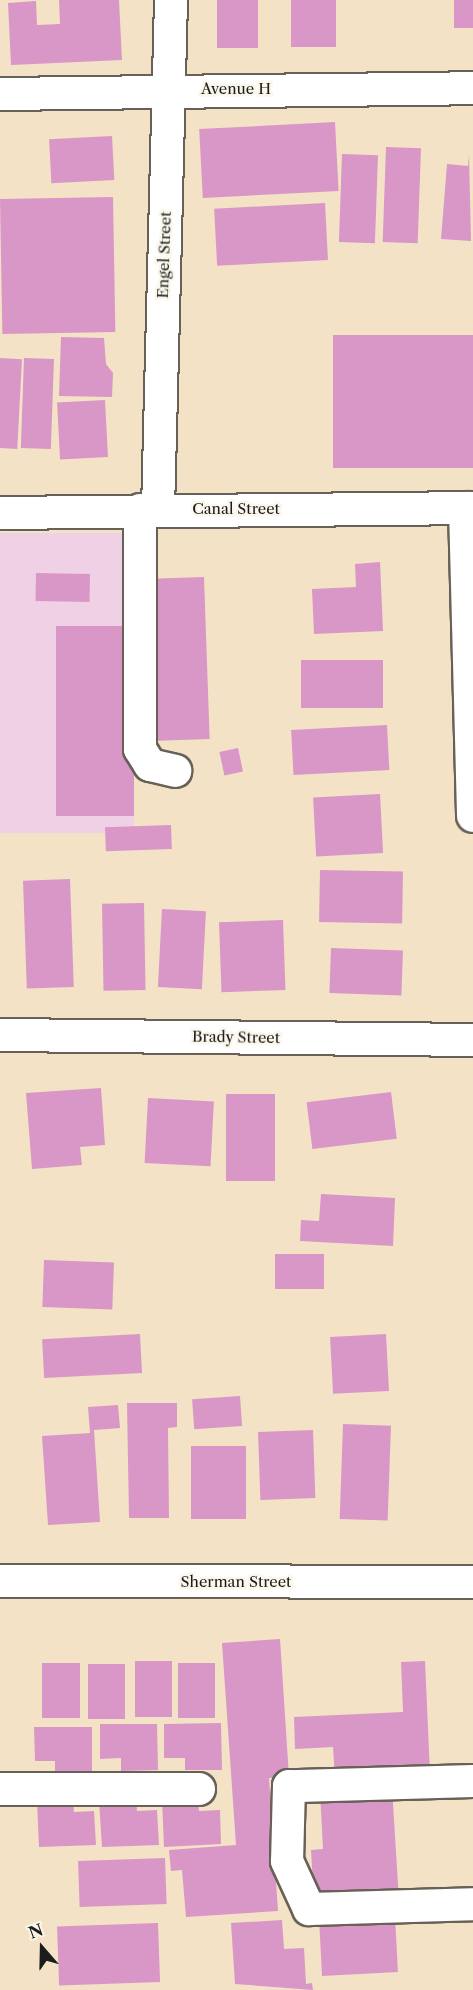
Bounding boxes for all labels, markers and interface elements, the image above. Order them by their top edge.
street label: Avenue H [201,80,271,98]
street label: Engel Street [153,211,175,299]
street label: Canal Street [192,500,280,518]
street label: Brady Street [192,1027,280,1047]
street label: Sherman Street [181,1573,291,1591]
north arrow [12,1918,72,1978]
text: N [26,1919,46,1943]

